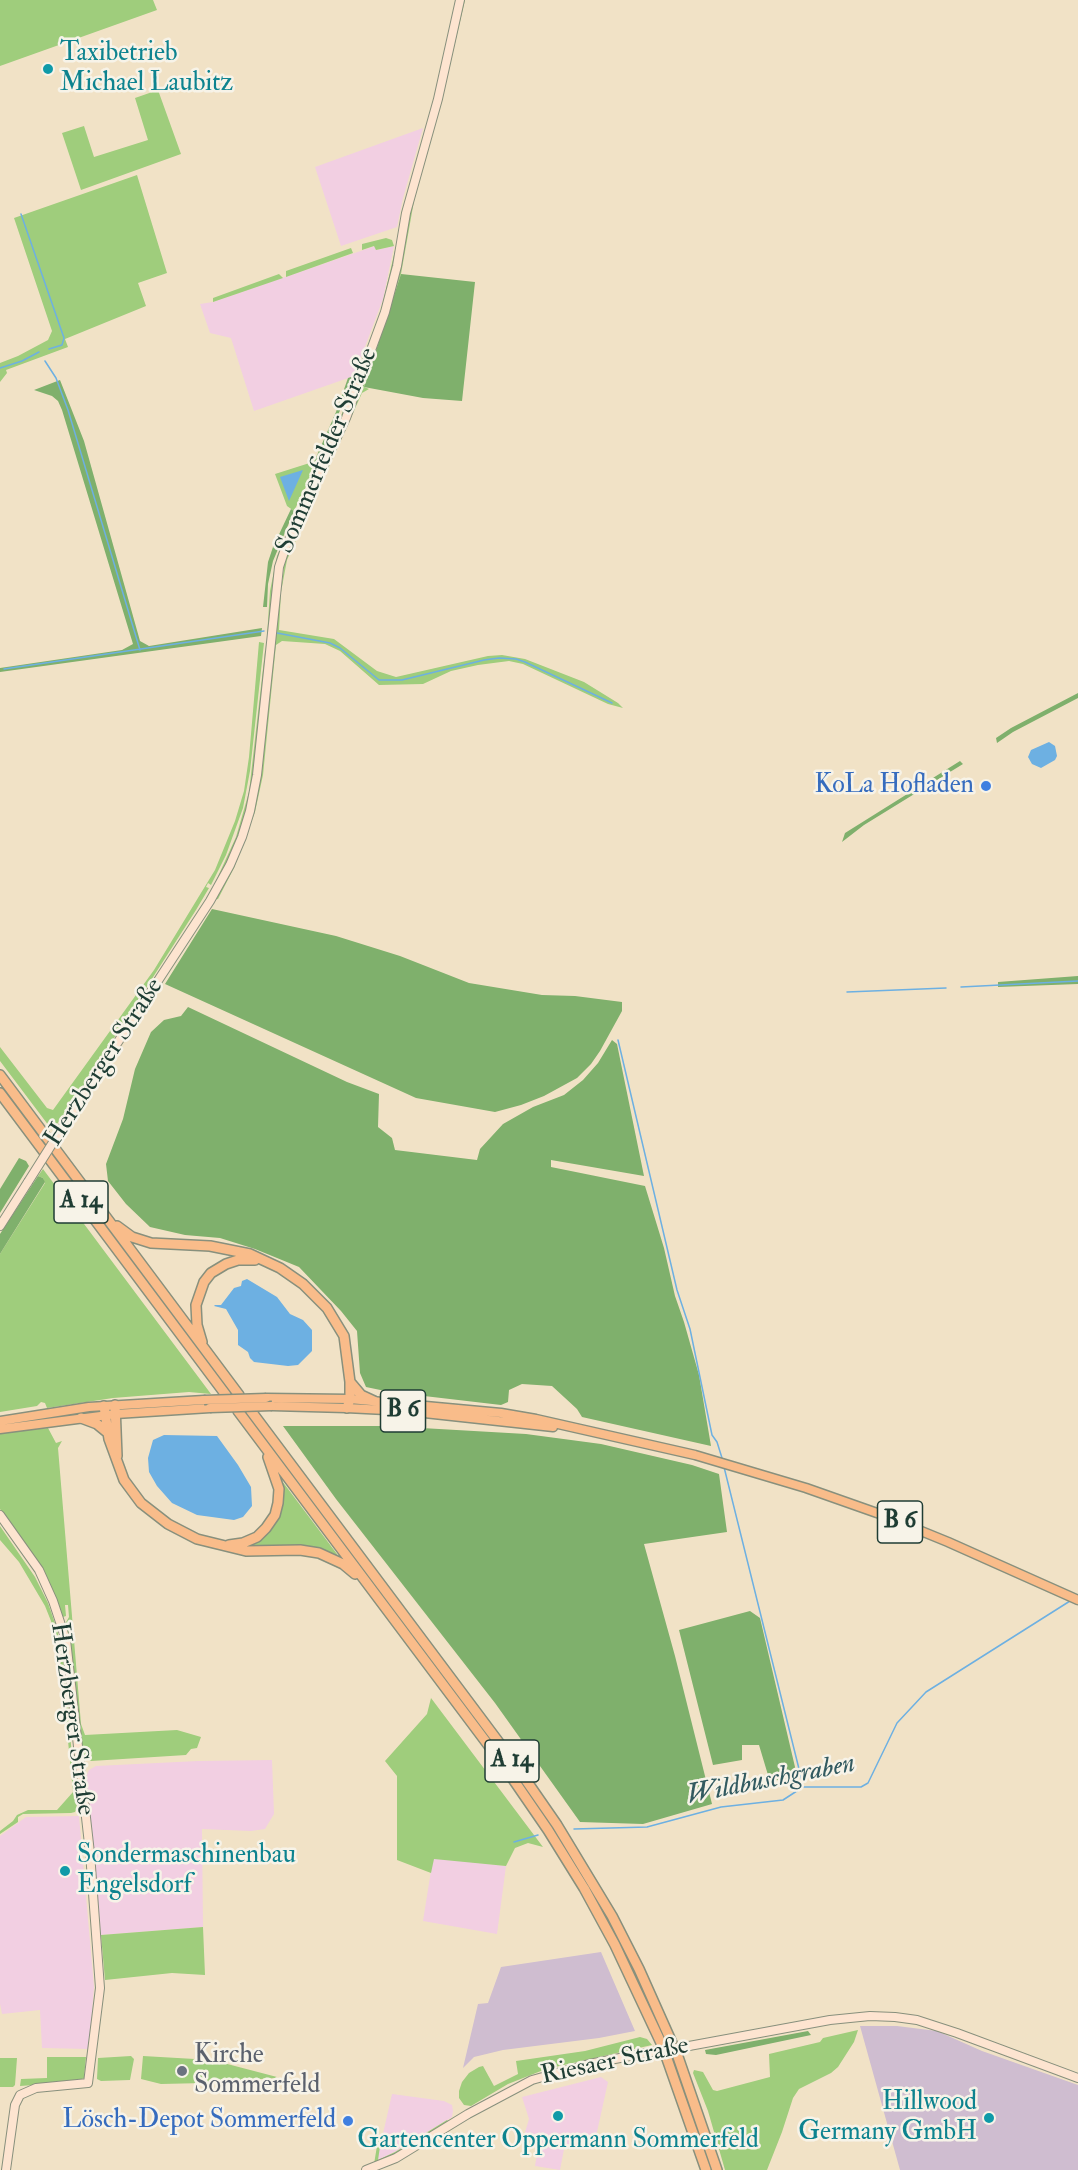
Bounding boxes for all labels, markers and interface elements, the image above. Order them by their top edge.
place label: Taxibetrieb Michael Laubitz [60,38,233,100]
marker: Taxibetrieb Michael Laubitz [41,62,55,76]
street label: Sommerfelder Straße [271,343,385,559]
place label: KoLa Hofladen [814,770,974,802]
marker: KoLa Hofladen [979,779,993,793]
street label: Herzberger Straße [39,973,171,1153]
road number: A 14 [54,1181,108,1223]
road number: B 6 [380,1390,426,1432]
road number: B 6 [878,1501,922,1543]
street label: Herzberger Straße [42,1621,100,1817]
road number: A 14 [485,1740,539,1782]
water label: Wildbuschgraben [684,1749,858,1813]
place label: Sondermaschinenbau Engelsdorf [77,1840,296,1901]
marker: Sondermaschinenbau Engelsdorf [58,1864,72,1878]
street label: Riesaer Straße [538,2031,692,2093]
place label: Kirche Sommerfeld [194,2040,320,2102]
marker: Kirche Sommerfeld [175,2064,189,2078]
place label: Hillwood Germany GmbH [798,2087,977,2148]
place label: Lösch-Depot Sommerfeld [63,2105,336,2137]
marker: Gartencenter Oppermann Sommerfeld [551,2109,565,2123]
marker: Hillwood Germany GmbH [982,2111,996,2125]
marker: Lösch-Depot Sommerfeld [341,2114,355,2128]
place label: Gartencenter Oppermann Sommerfeld [357,2125,759,2157]

